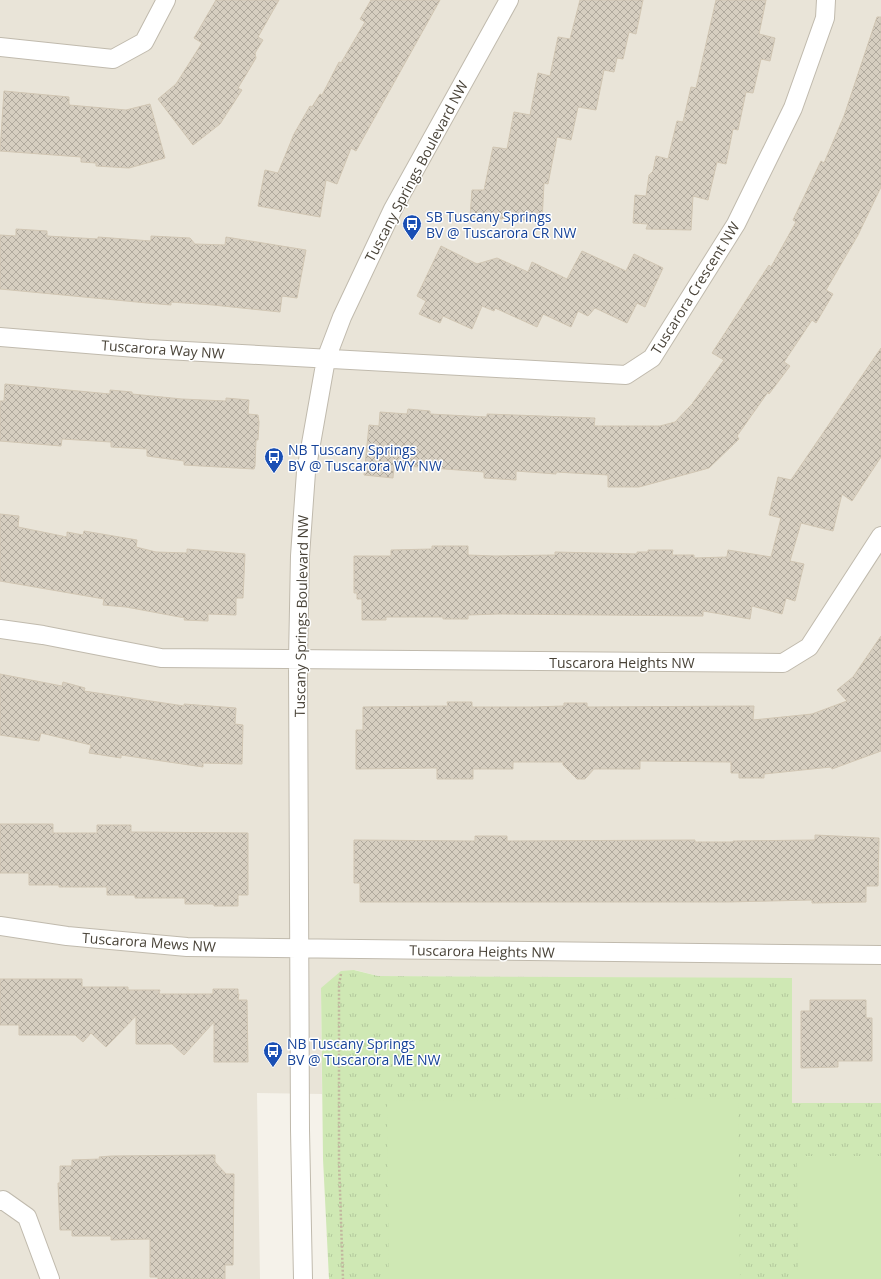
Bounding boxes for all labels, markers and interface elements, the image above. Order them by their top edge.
street label: Tuscany Springs Boulevard NW [360,77,472,265]
place label: SB Tuscany Springs BV @ Tuscarora CR NW [426,207,577,242]
bus stop icon: SB Tuscany Springs BV @ Tuscarora CR NW [401,213,423,241]
street label: Tuscarora Crescent NW [646,218,744,358]
street label: Tuscarora Way NW [101,335,225,363]
place label: NB Tuscany Springs BV @ Tuscarora WY NW [288,440,442,475]
bus stop icon: NB Tuscany Springs BV @ Tuscarora WY NW [263,446,285,474]
street label: Tuscany Springs Boulevard NW [290,515,312,717]
street label: Tuscarora Heights NW [549,653,695,672]
street label: Tuscarora Mews NW [82,928,216,956]
street label: Tuscarora Heights NW [409,940,555,962]
place label: NB Tuscany Springs BV @ Tuscarora ME NW [287,1034,440,1069]
bus stop icon: NB Tuscany Springs BV @ Tuscarora ME NW [262,1040,284,1068]

